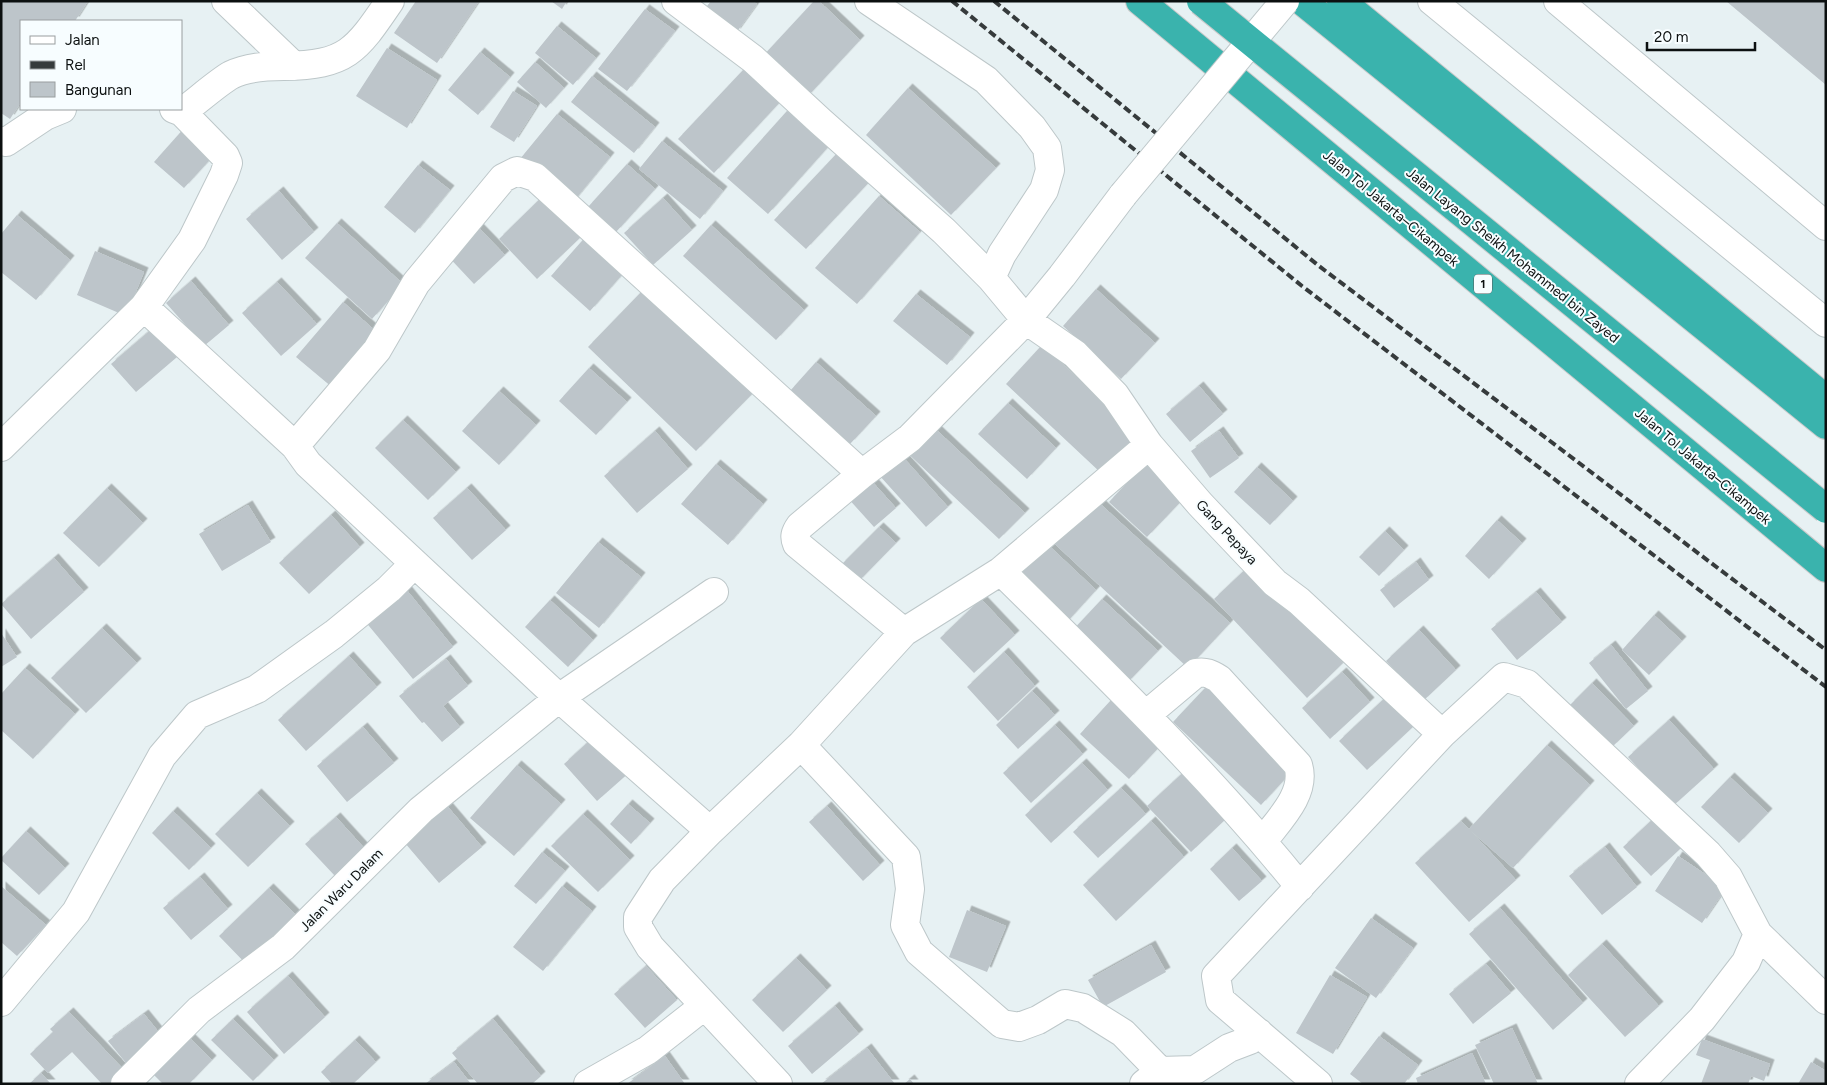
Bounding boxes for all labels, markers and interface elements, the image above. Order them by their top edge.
legend [20,20,182,110]
scale bar [1647,20,1754,52]
text: 20 m [1654,28,1688,46]
text: Jalan [65,31,100,49]
text: Rel [65,56,86,74]
text: Bangunan [65,81,132,99]
street label: Jalan Tol Jakarta–Cikampek [1319,147,1462,270]
street label: Jalan Layang Sheikh Mohammed bin Zayed [1403,164,1623,347]
road number: 1 [1474,274,1492,294]
street label: Jalan Tol Jakarta–Cikampek [1631,405,1774,528]
street label: Gang Pepaya [1192,496,1261,568]
street label: Jalan Waru Dalam [296,845,387,936]

